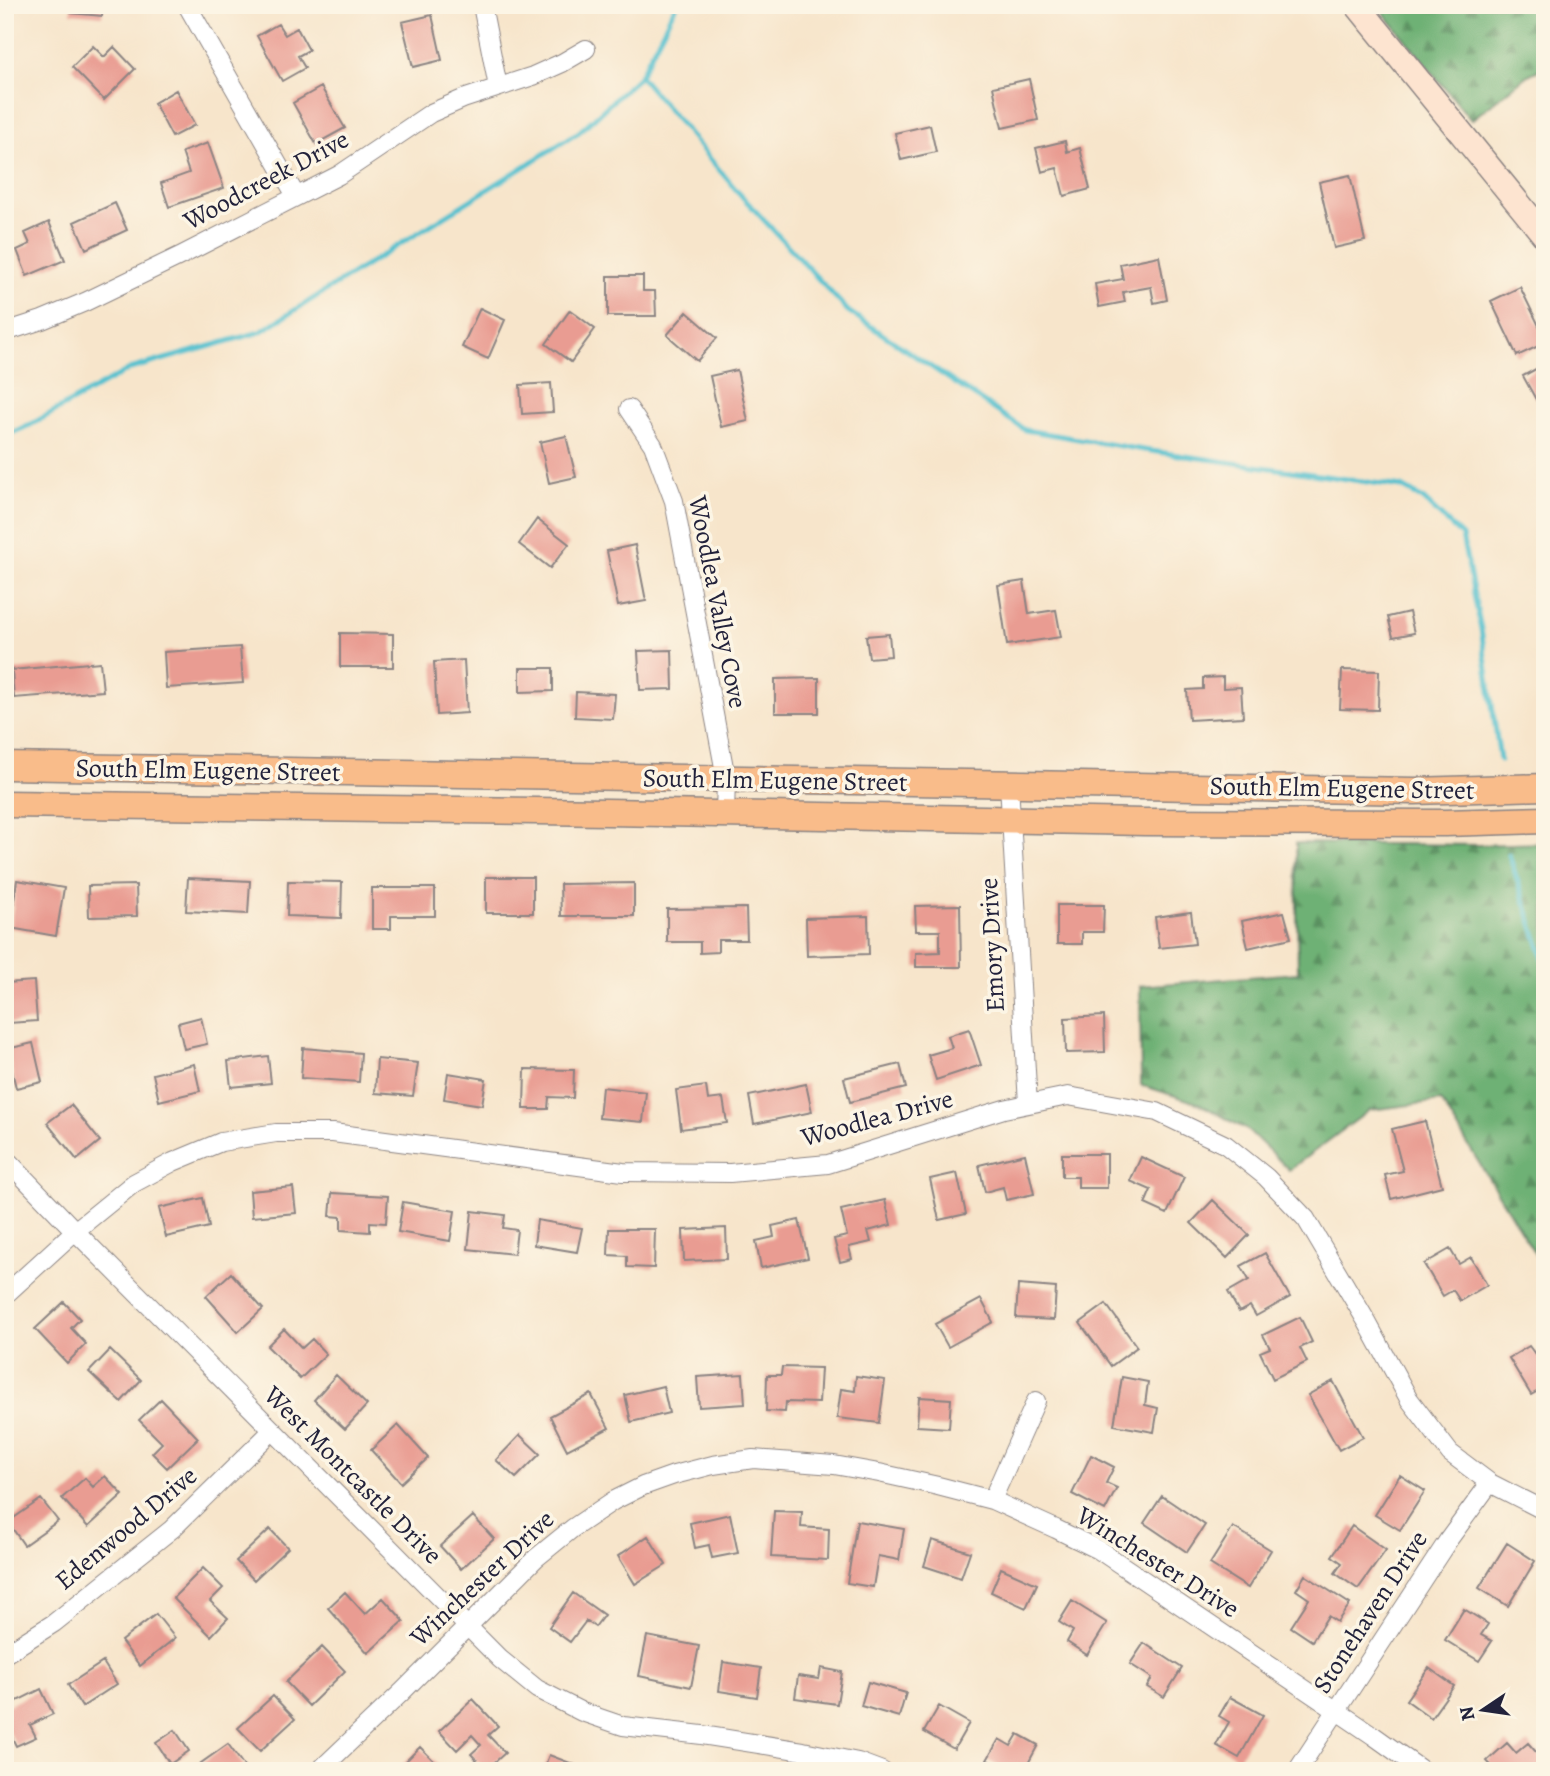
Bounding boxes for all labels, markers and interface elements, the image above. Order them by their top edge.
street label: Woodcreek Drive [176,122,355,239]
street label: Woodlea Valley Cove [680,492,756,711]
street label: South Elm Eugene Street [75,750,341,790]
street label: South Elm Eugene Street [642,760,908,800]
street label: South Elm Eugene Street [1209,768,1475,808]
street label: Emory Drive [971,877,1013,1013]
street label: Woodlea Drive [796,1081,957,1155]
street label: West Montcastle Drive [255,1377,450,1572]
street label: Edenwood Drive [48,1458,204,1598]
street label: Winchester Drive [1069,1497,1246,1626]
street label: Winchester Drive [402,1502,562,1655]
street label: Stonehaven Drive [1304,1524,1436,1700]
north arrow [1448,1674,1518,1744]
text: N [1453,1704,1482,1723]

